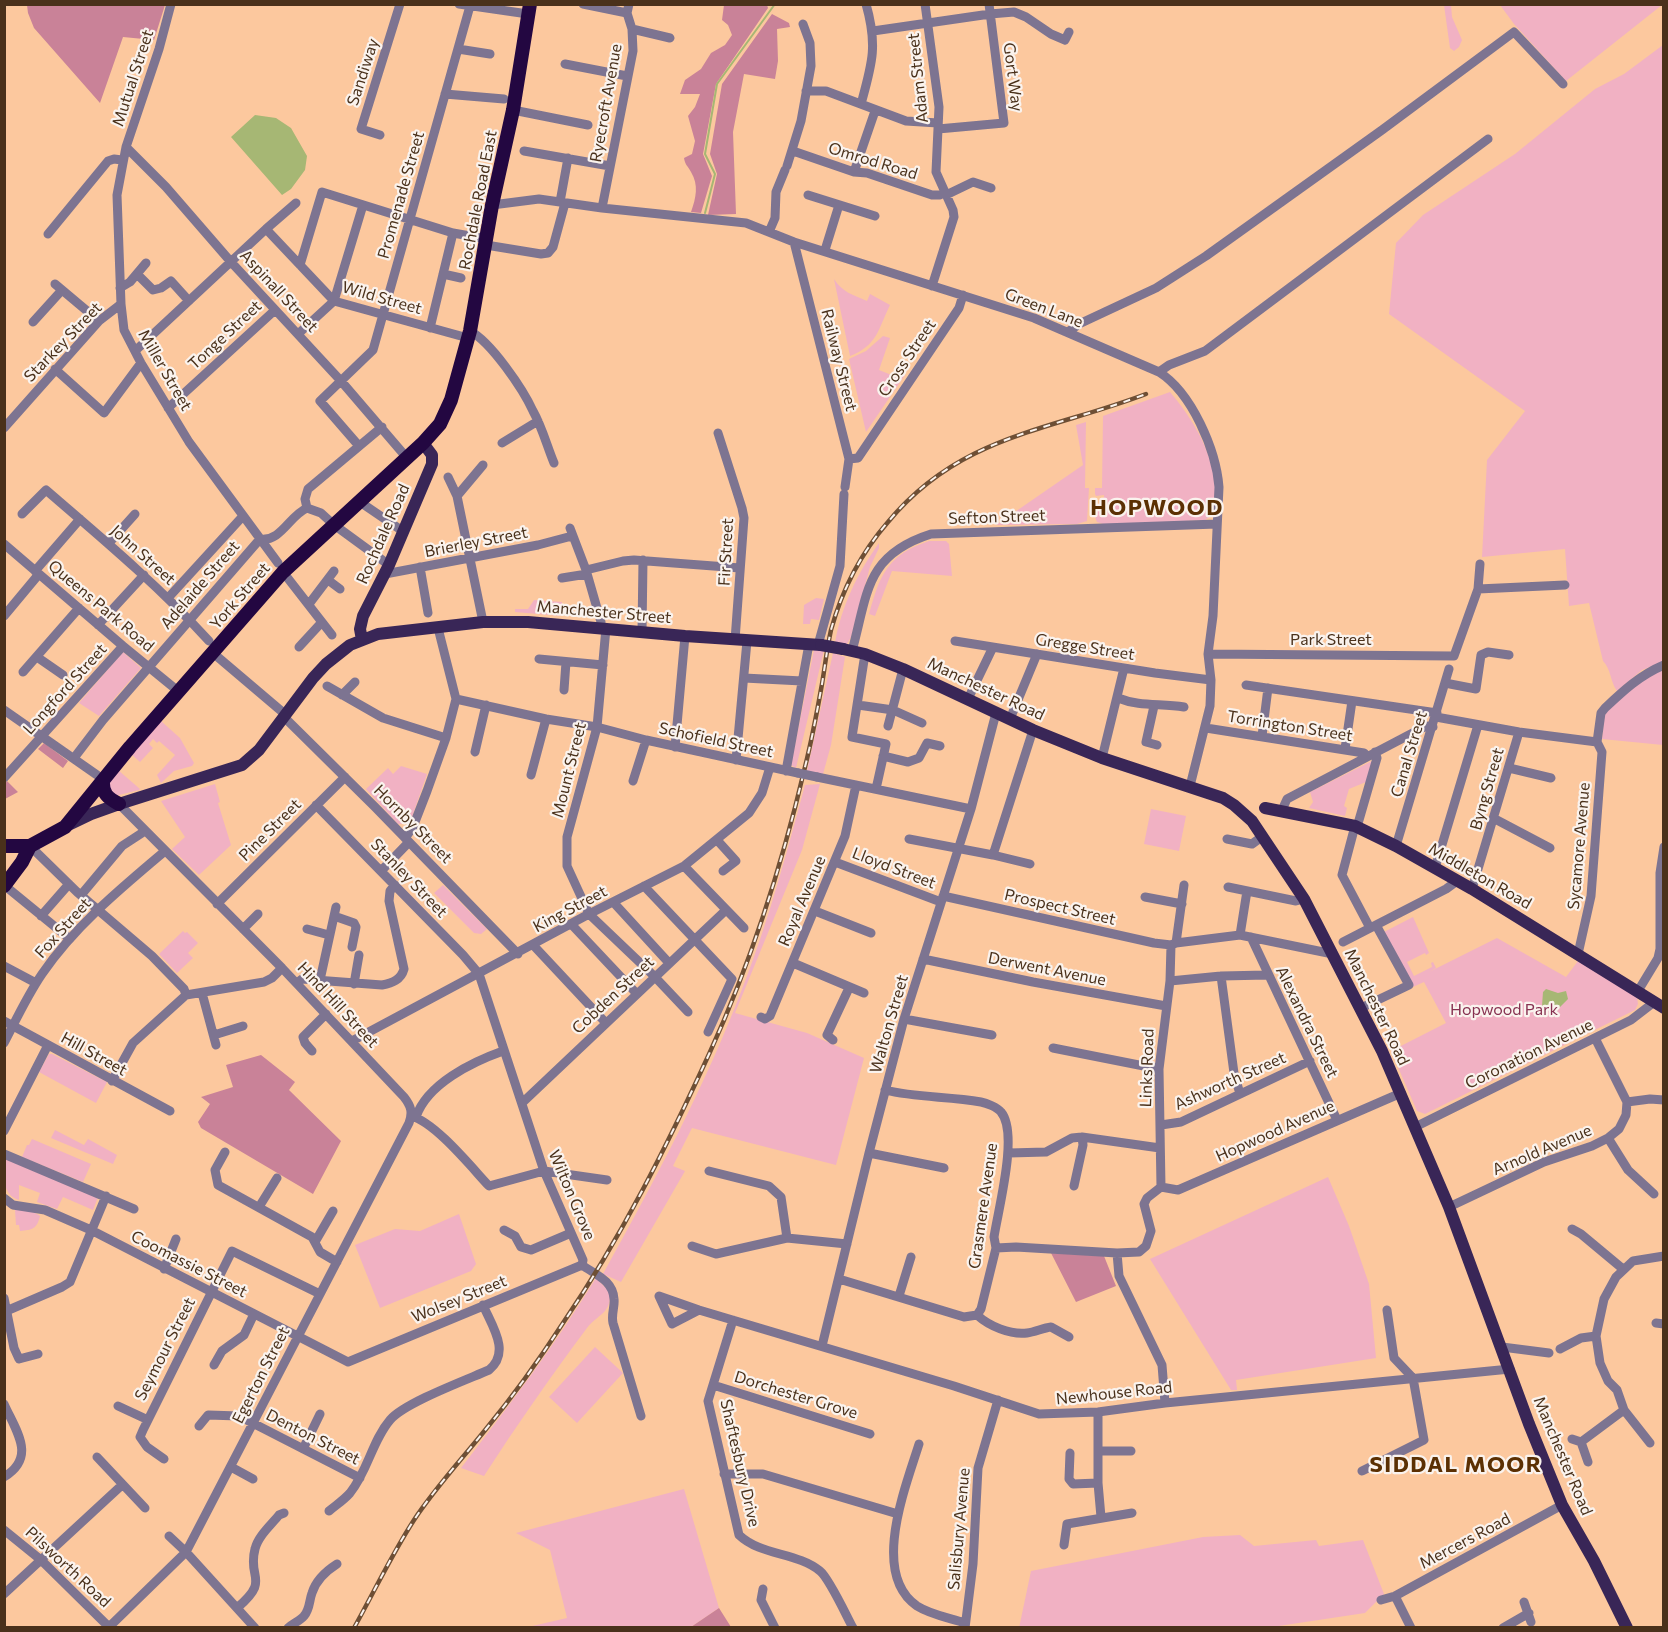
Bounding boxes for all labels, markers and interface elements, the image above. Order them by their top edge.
street label: Mutual Street [108,27,158,129]
street label: Adam Street [904,32,932,124]
street label: Sandiway [343,36,383,108]
street label: Gort Way [999,41,1027,113]
street label: Ryecroft Avenue [586,42,626,164]
street label: Rochdale Road East [455,128,501,272]
street label: Promenade Street [374,129,428,261]
street label: Omrod Road [826,138,920,184]
street label: Aspinall Street [236,246,322,336]
street label: Wild Street [340,277,424,319]
street label: Green Lane [1002,284,1086,332]
street label: Tonge Street [184,296,266,374]
street label: Starkey Street [20,298,106,386]
street label: Railway Street [817,307,861,413]
street label: Cross Street [874,316,940,400]
street label: Miller Street [134,326,196,414]
street label: Rochdale Road [352,481,414,587]
district label: HOPWOOD [1090,495,1224,521]
street label: Sefton Street [948,506,1046,528]
street label: Fir Street [715,518,737,586]
street label: John Street [107,521,179,589]
street label: Brierley Street [423,523,529,561]
street label: Adelaide Street [156,537,244,633]
street label: Queens Park Road [44,556,158,656]
street label: York Street [206,559,274,633]
street label: Manchester Street [536,597,672,627]
street label: Gregge Street [1034,630,1136,664]
street label: Park Street [1290,630,1372,650]
street label: Longford Street [19,640,111,738]
street label: Manchester Road [924,653,1048,725]
street label: Torrington Street [1226,707,1354,745]
street label: Canal Street [1387,709,1431,799]
street label: Schofield Street [657,719,775,761]
street label: Mount Street [548,720,590,820]
street label: Byng Street [1466,746,1508,832]
street label: Hornby Street [370,781,456,867]
street label: Sycamore Avenue [1564,782,1594,910]
street label: Pine Street [235,795,305,865]
street label: Stanley Street [367,835,451,921]
street label: Middleton Road [1425,839,1535,913]
street label: Lloyd Street [849,843,939,893]
street label: Royal Avenue [774,853,830,949]
street label: King Street [530,882,610,936]
street label: Prospect Street [1003,885,1117,929]
street label: Fox Street [31,894,95,962]
street label: Manchester Road [1341,946,1413,1068]
street label: Derwent Avenue [986,948,1108,990]
street label: Cobden Street [568,952,658,1038]
street label: Hind Hill Street [293,958,383,1052]
street label: Alexandra Street [1272,963,1342,1081]
street label: Walton Street [866,973,912,1075]
park label: Hopwood Park [1450,1000,1558,1020]
street label: Coronation Avenue [1462,1015,1596,1093]
street label: Hill Street [58,1028,130,1080]
street label: Links Road [1136,1028,1158,1108]
street label: Ashworth Street [1171,1048,1289,1114]
street label: Hopwood Avenue [1213,1096,1337,1166]
street label: Arnold Avenue [1490,1120,1594,1180]
street label: Grasmere Avenue [965,1142,1001,1270]
street label: Wilton Grove [544,1147,600,1243]
street label: Coomassie Street [128,1226,250,1302]
street label: Wolsey Street [409,1271,509,1327]
street label: Seymour Street [131,1294,199,1404]
street label: Egerton Street [228,1323,294,1427]
street label: Dorchester Grove [732,1367,860,1423]
street label: Newhouse Road [1055,1377,1173,1409]
street label: Manchester Road [1529,1394,1597,1518]
street label: Shaftesbury Drive [716,1397,764,1529]
street label: Denton Street [263,1405,363,1469]
district label: SIDDAL MOOR [1370,1452,1542,1478]
street label: Salisbury Avenue [944,1467,974,1591]
street label: Mercers Road [1416,1509,1514,1573]
street label: Pilsworth Road [21,1522,115,1612]

